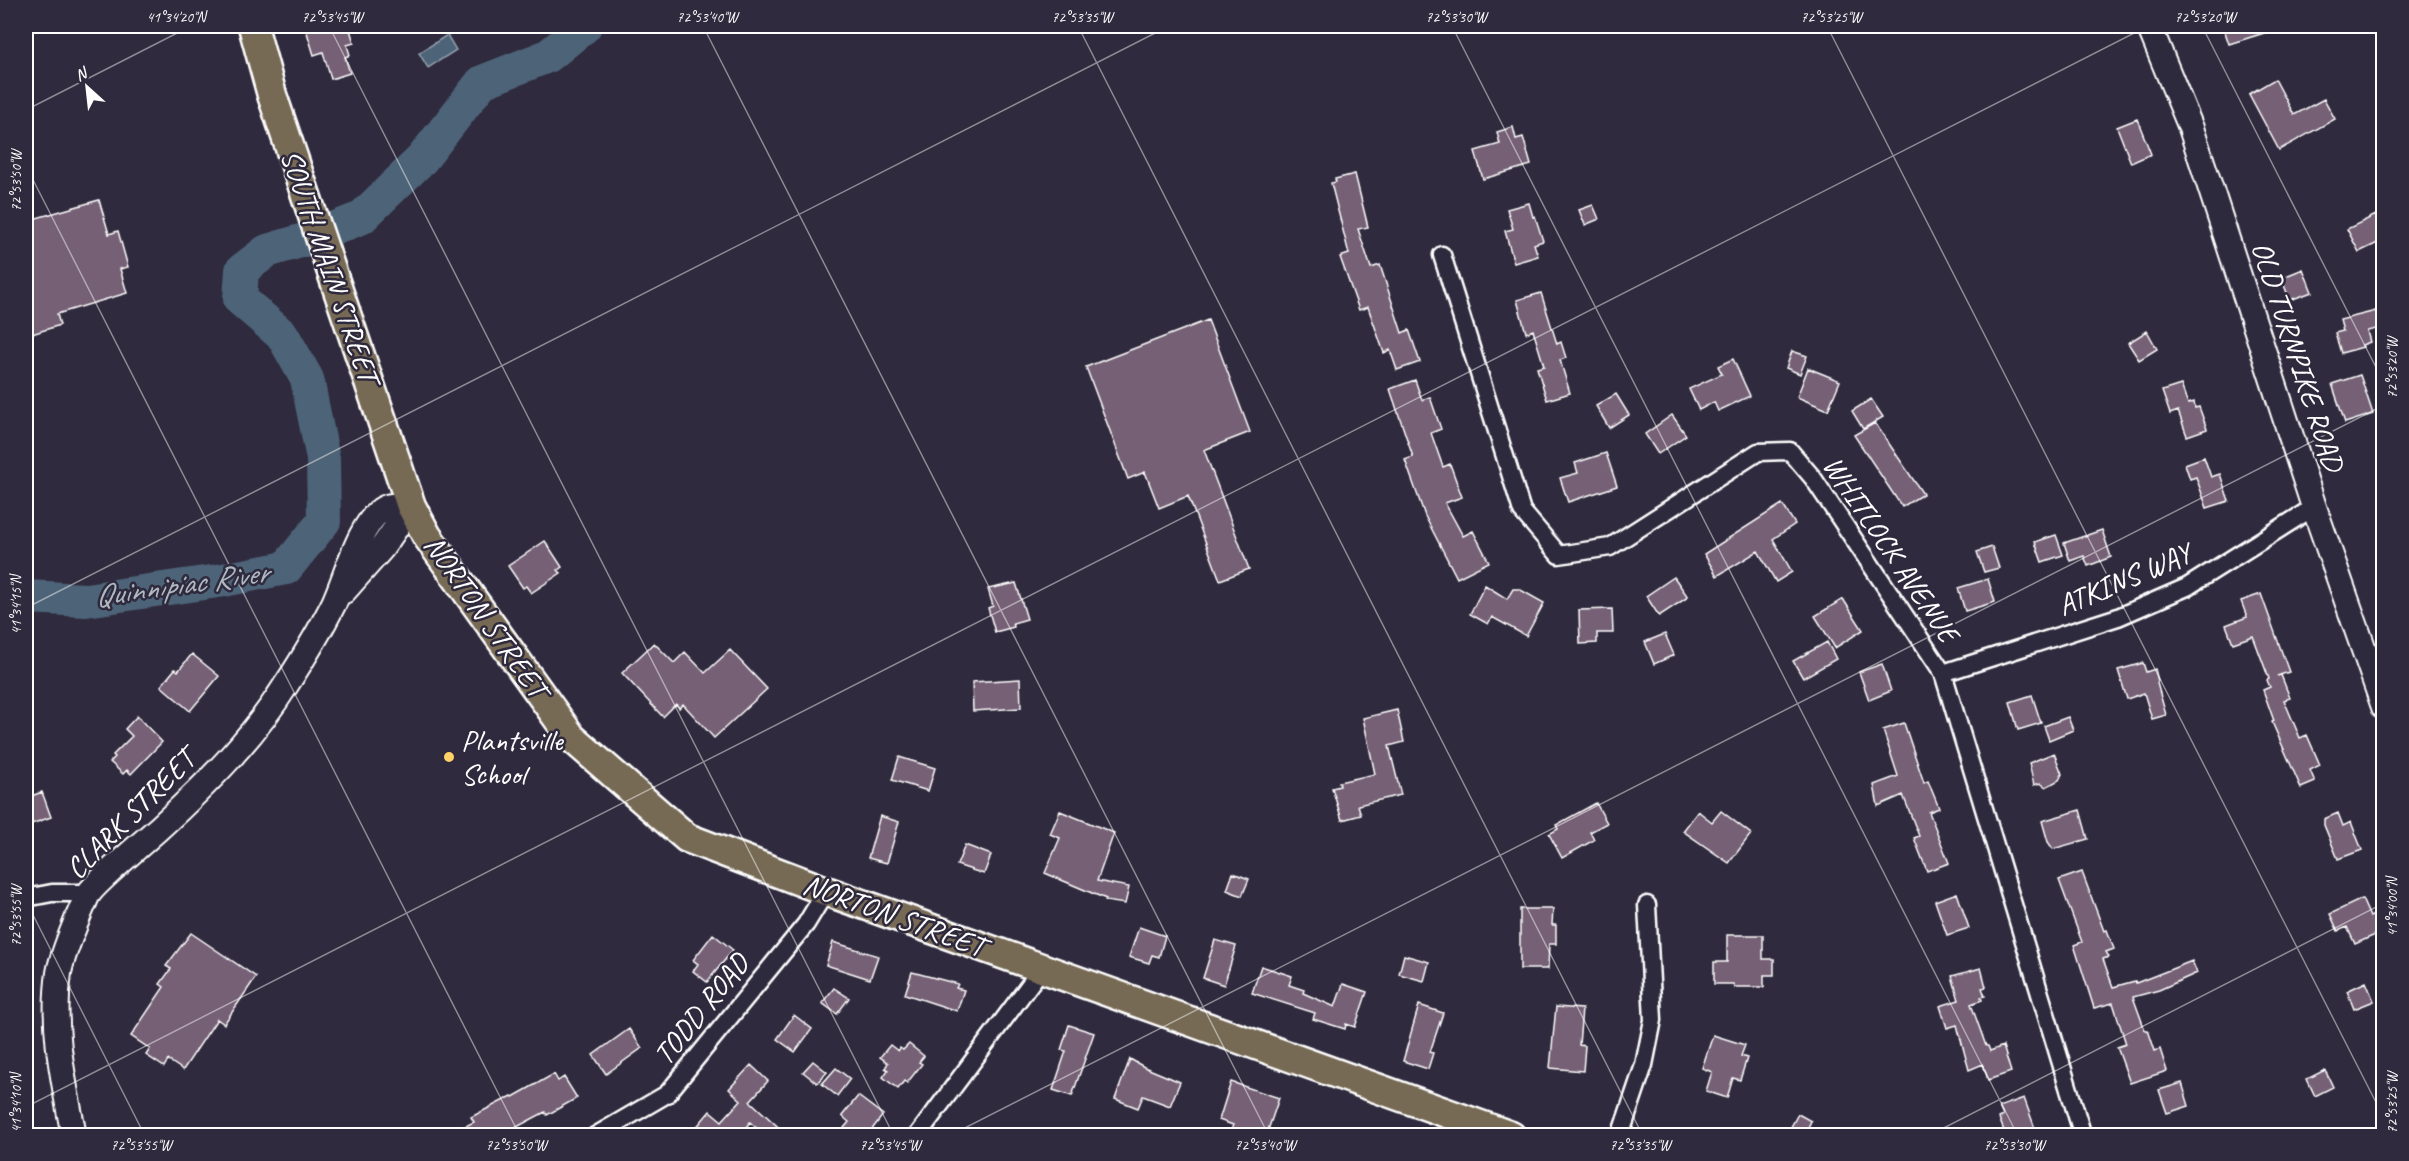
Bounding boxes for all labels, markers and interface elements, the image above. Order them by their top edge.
text: 41°34'20"N [146,8,209,27]
text: 72°53'45"W [302,8,366,27]
text: 72°53'40"W [677,8,741,27]
text: 72°53'35"W [1052,8,1116,27]
text: 72°53'30"W [1426,8,1490,27]
text: 72°53'25"W [1801,8,1865,27]
text: 72°53'20"W [2175,8,2239,27]
north arrow [57,57,117,117]
text: N [72,62,92,86]
street label: SOUTH MAIN STREET [272,145,390,394]
text: 72°53'50"W [7,147,26,211]
street label: OLD TURNPIKE ROAD [2243,236,2354,478]
text: 72°53'20"W [2383,334,2402,398]
street label: WHITLOCK AVENUE [1814,448,1970,653]
street label: NORTON STREET [416,527,560,711]
street label: ATKINS WAY [2051,532,2200,624]
water label: Quinnipiac River [92,551,276,616]
text: 41°34'15"N [7,572,26,635]
place label: Plantsville School [461,721,565,793]
street label: CLARK STREET [57,736,208,887]
marker: Plantsville School [442,750,456,764]
street label: NORTON STREET [798,865,997,968]
text: 41°34'00"N [2383,874,2402,937]
text: 72°53'55"W [7,882,26,946]
street label: TODD ROAD [645,944,759,1072]
text: 72°53'25"W [2383,1069,2402,1133]
text: 41°34'10"N [7,1070,26,1133]
text: 72°53'55"W [111,1136,175,1155]
text: 72°53'50"W [486,1136,550,1155]
text: 72°53'45"W [860,1136,924,1155]
text: 72°53'40"W [1235,1136,1299,1155]
text: 72°53'35"W [1610,1136,1674,1155]
text: 72°53'30"W [1984,1136,2048,1155]

